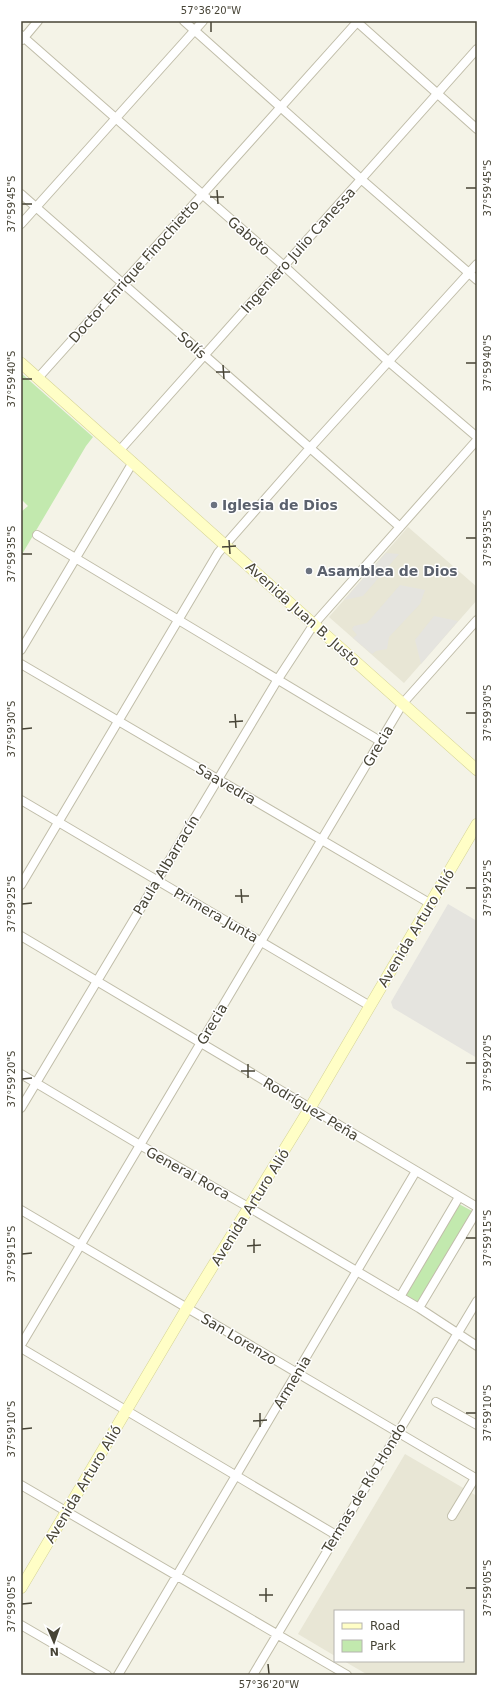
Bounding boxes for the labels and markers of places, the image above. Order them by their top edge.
place label: Iglesia de Dios [222,497,338,513]
marker: Iglesia de Dios [209,500,219,510]
place label: Asamblea de Dios [317,563,458,579]
marker: Asamblea de Dios [304,566,314,576]

